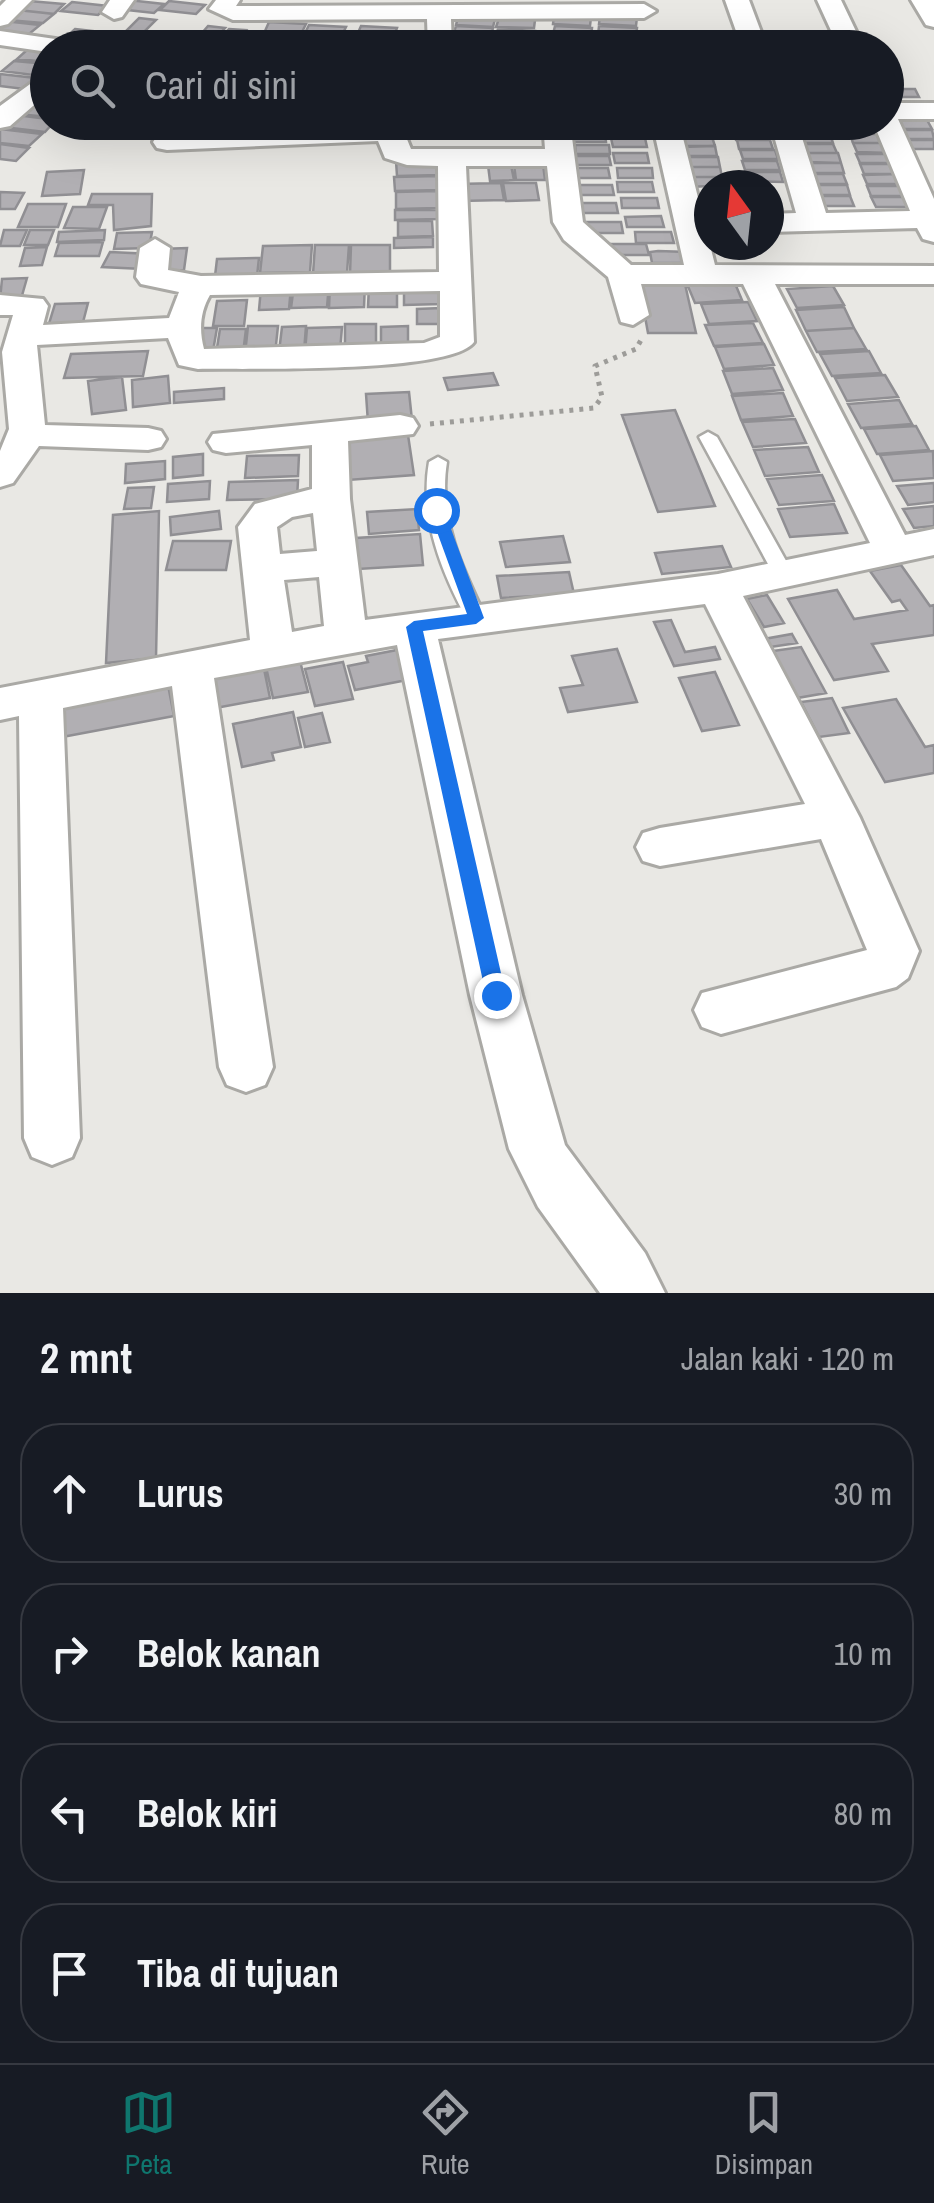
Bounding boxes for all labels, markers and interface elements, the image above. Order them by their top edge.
search box [30,30,904,140]
icon: search [65,58,120,113]
text: Cari di sini [145,60,297,111]
north arrow [694,170,784,260]
route start [414,488,460,534]
route end [474,973,520,1019]
text: 2 mnt [40,1330,132,1386]
text: Jalan kaki · 120 m [681,1337,894,1380]
icon: ahead [42,1466,97,1521]
text: Lurus [137,1468,224,1519]
text: 30 m [834,1472,892,1515]
icon: right [42,1626,97,1681]
text: Belok kanan [137,1628,321,1679]
text: 10 m [834,1632,892,1675]
icon: left [42,1786,97,1841]
text: Belok kiri [137,1788,277,1839]
text: 80 m [834,1792,892,1835]
icon: arrive [42,1946,97,2001]
text: Tiba di tujuan [137,1948,339,1999]
tab: Peta [121,2085,176,2183]
tab: Rute [418,2085,473,2183]
tab: Disimpan [715,2085,813,2183]

